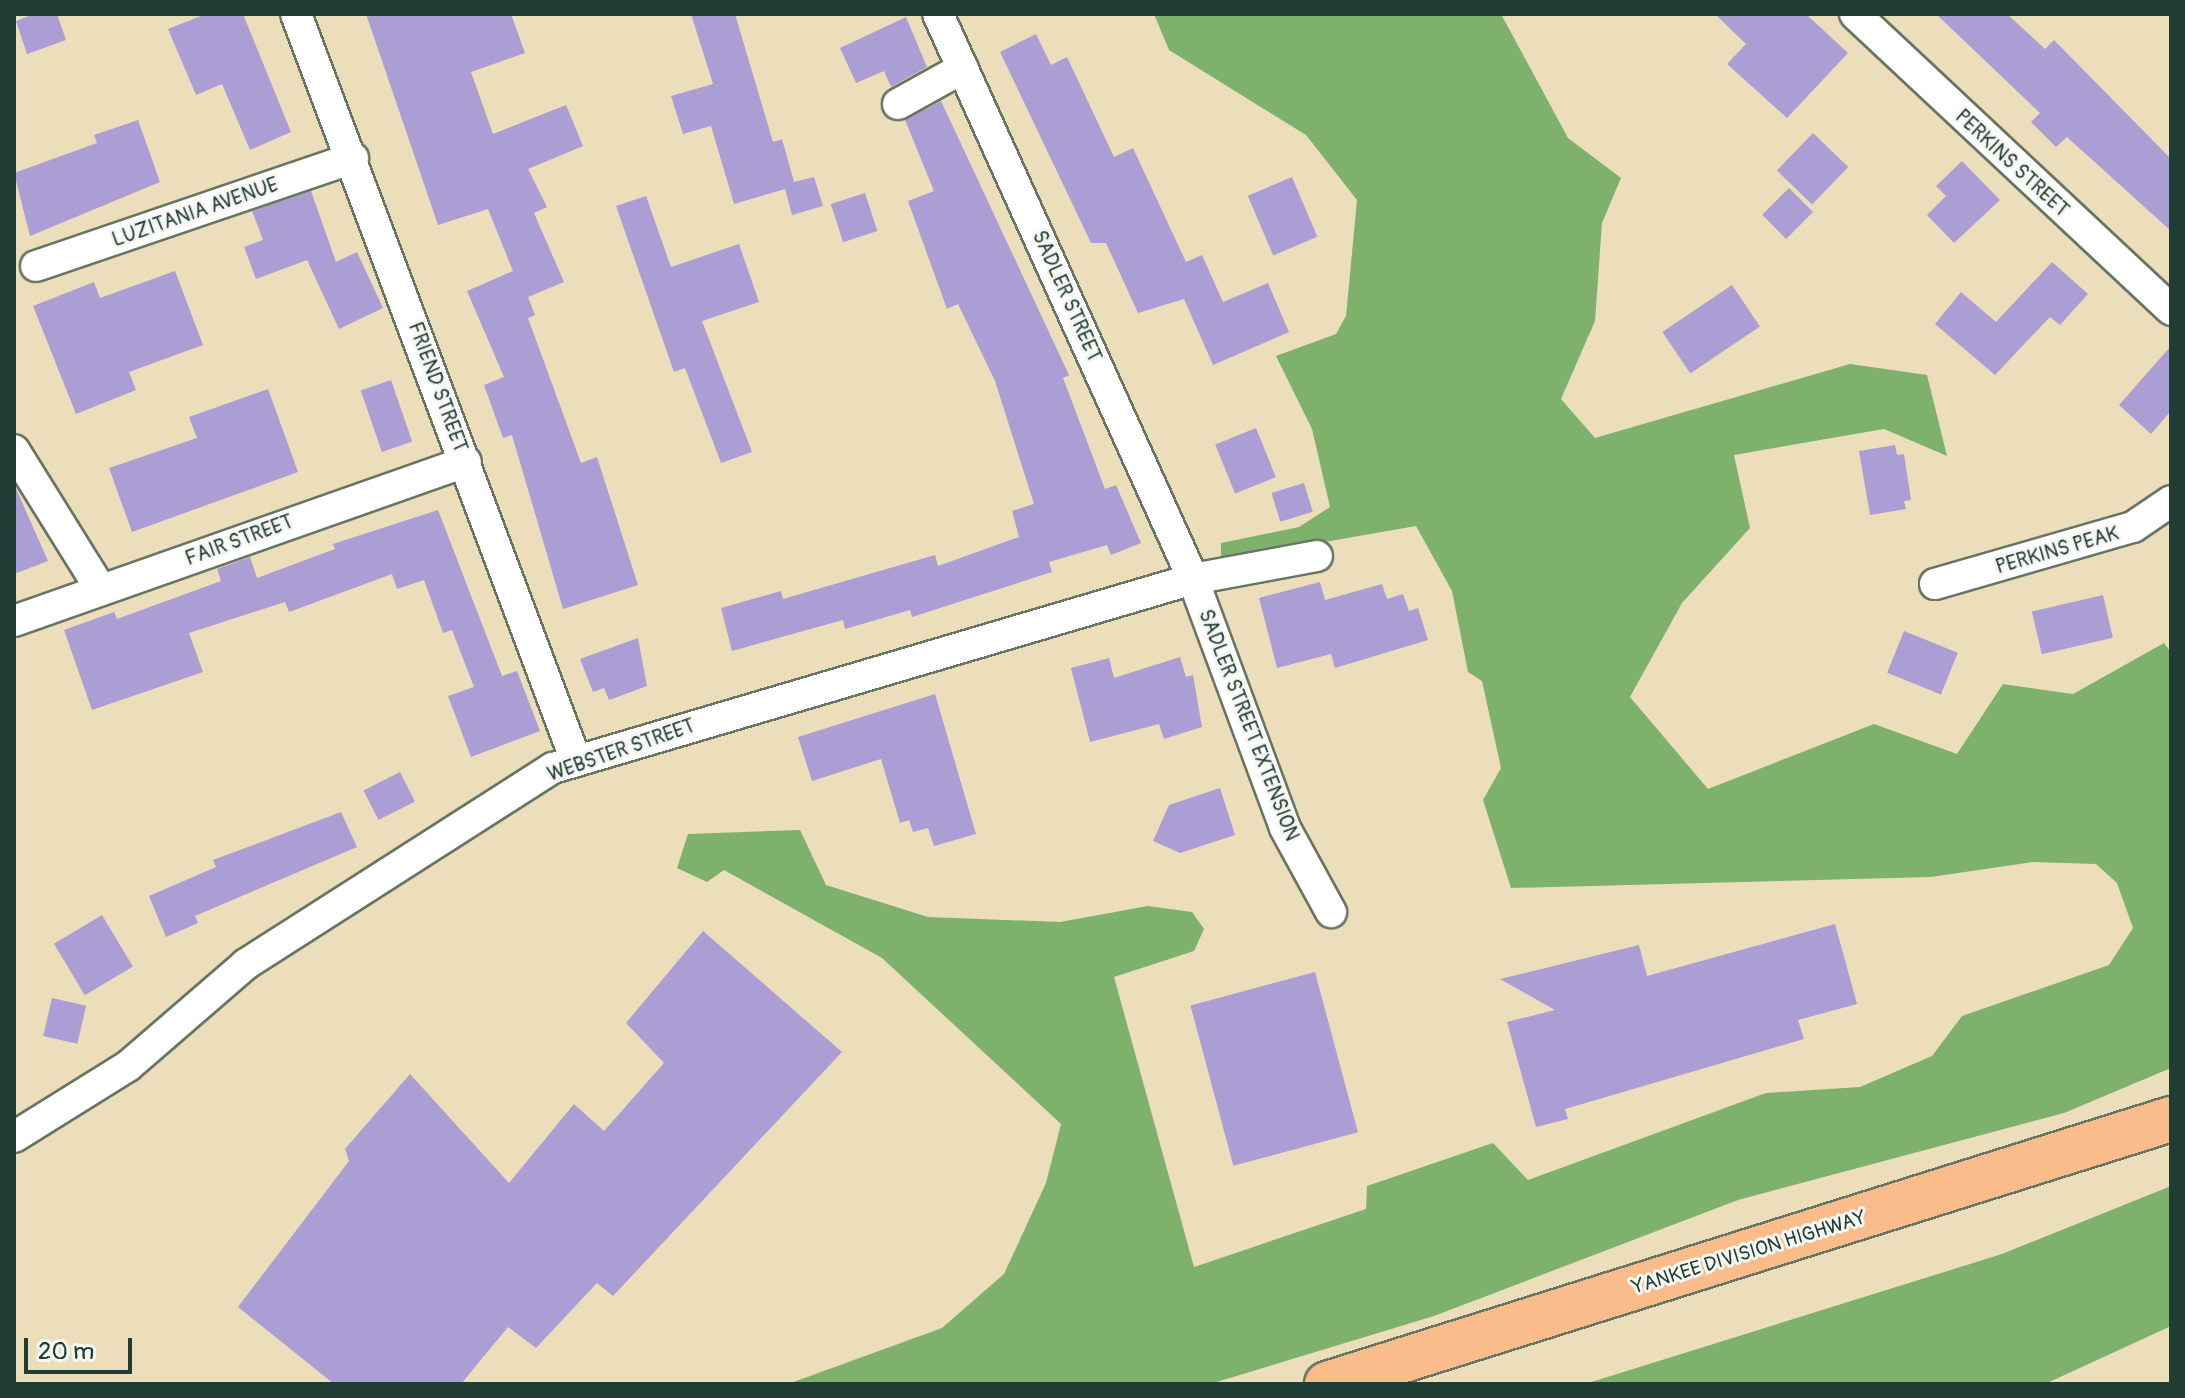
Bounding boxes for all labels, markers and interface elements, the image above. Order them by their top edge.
street label: PERKINS STREET [1950,104,2074,222]
street label: LUZITANIA AVENUE [109,172,281,252]
street label: SADLER STREET [1027,227,1107,365]
street label: FRIEND STREET [403,319,473,455]
street label: FAIR STREET [182,509,296,571]
street label: PERKINS PEAK [1993,521,2121,579]
street label: SADLER STREET EXTENSION [1194,606,1304,844]
street label: WEBSTER STREET [544,714,698,786]
street label: YANKEE DIVISION HIGHWAY [1629,1205,1869,1299]
scale bar [28,1322,136,1372]
text: 20 m [38,1337,94,1366]

